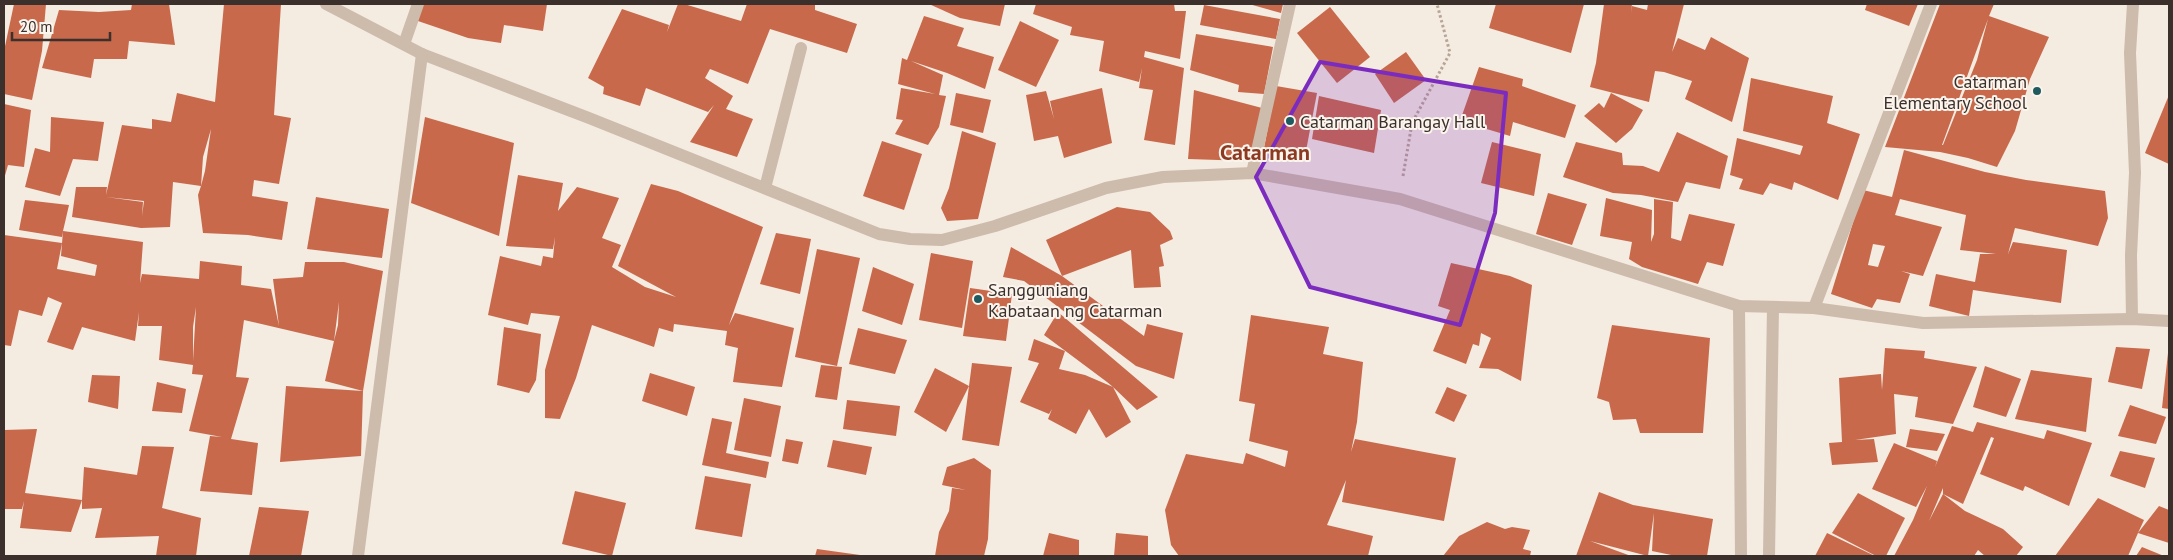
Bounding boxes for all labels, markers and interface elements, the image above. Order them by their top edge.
scale bar [12,10,110,42]
text: 20 m [20,17,53,36]
place label: Catarman Elementary School [1884,70,2028,114]
marker: Catarman Elementary School [2031,85,2043,97]
place label: Catarman Barangay Hall [1300,110,1486,133]
marker: Catarman Barangay Hall [1284,115,1296,127]
district label: Catarman [1220,138,1310,166]
place label: Sangguniang Kabataan ng Catarman [988,278,1162,322]
marker: Sangguniang Kabataan ng Catarman [972,293,984,305]

